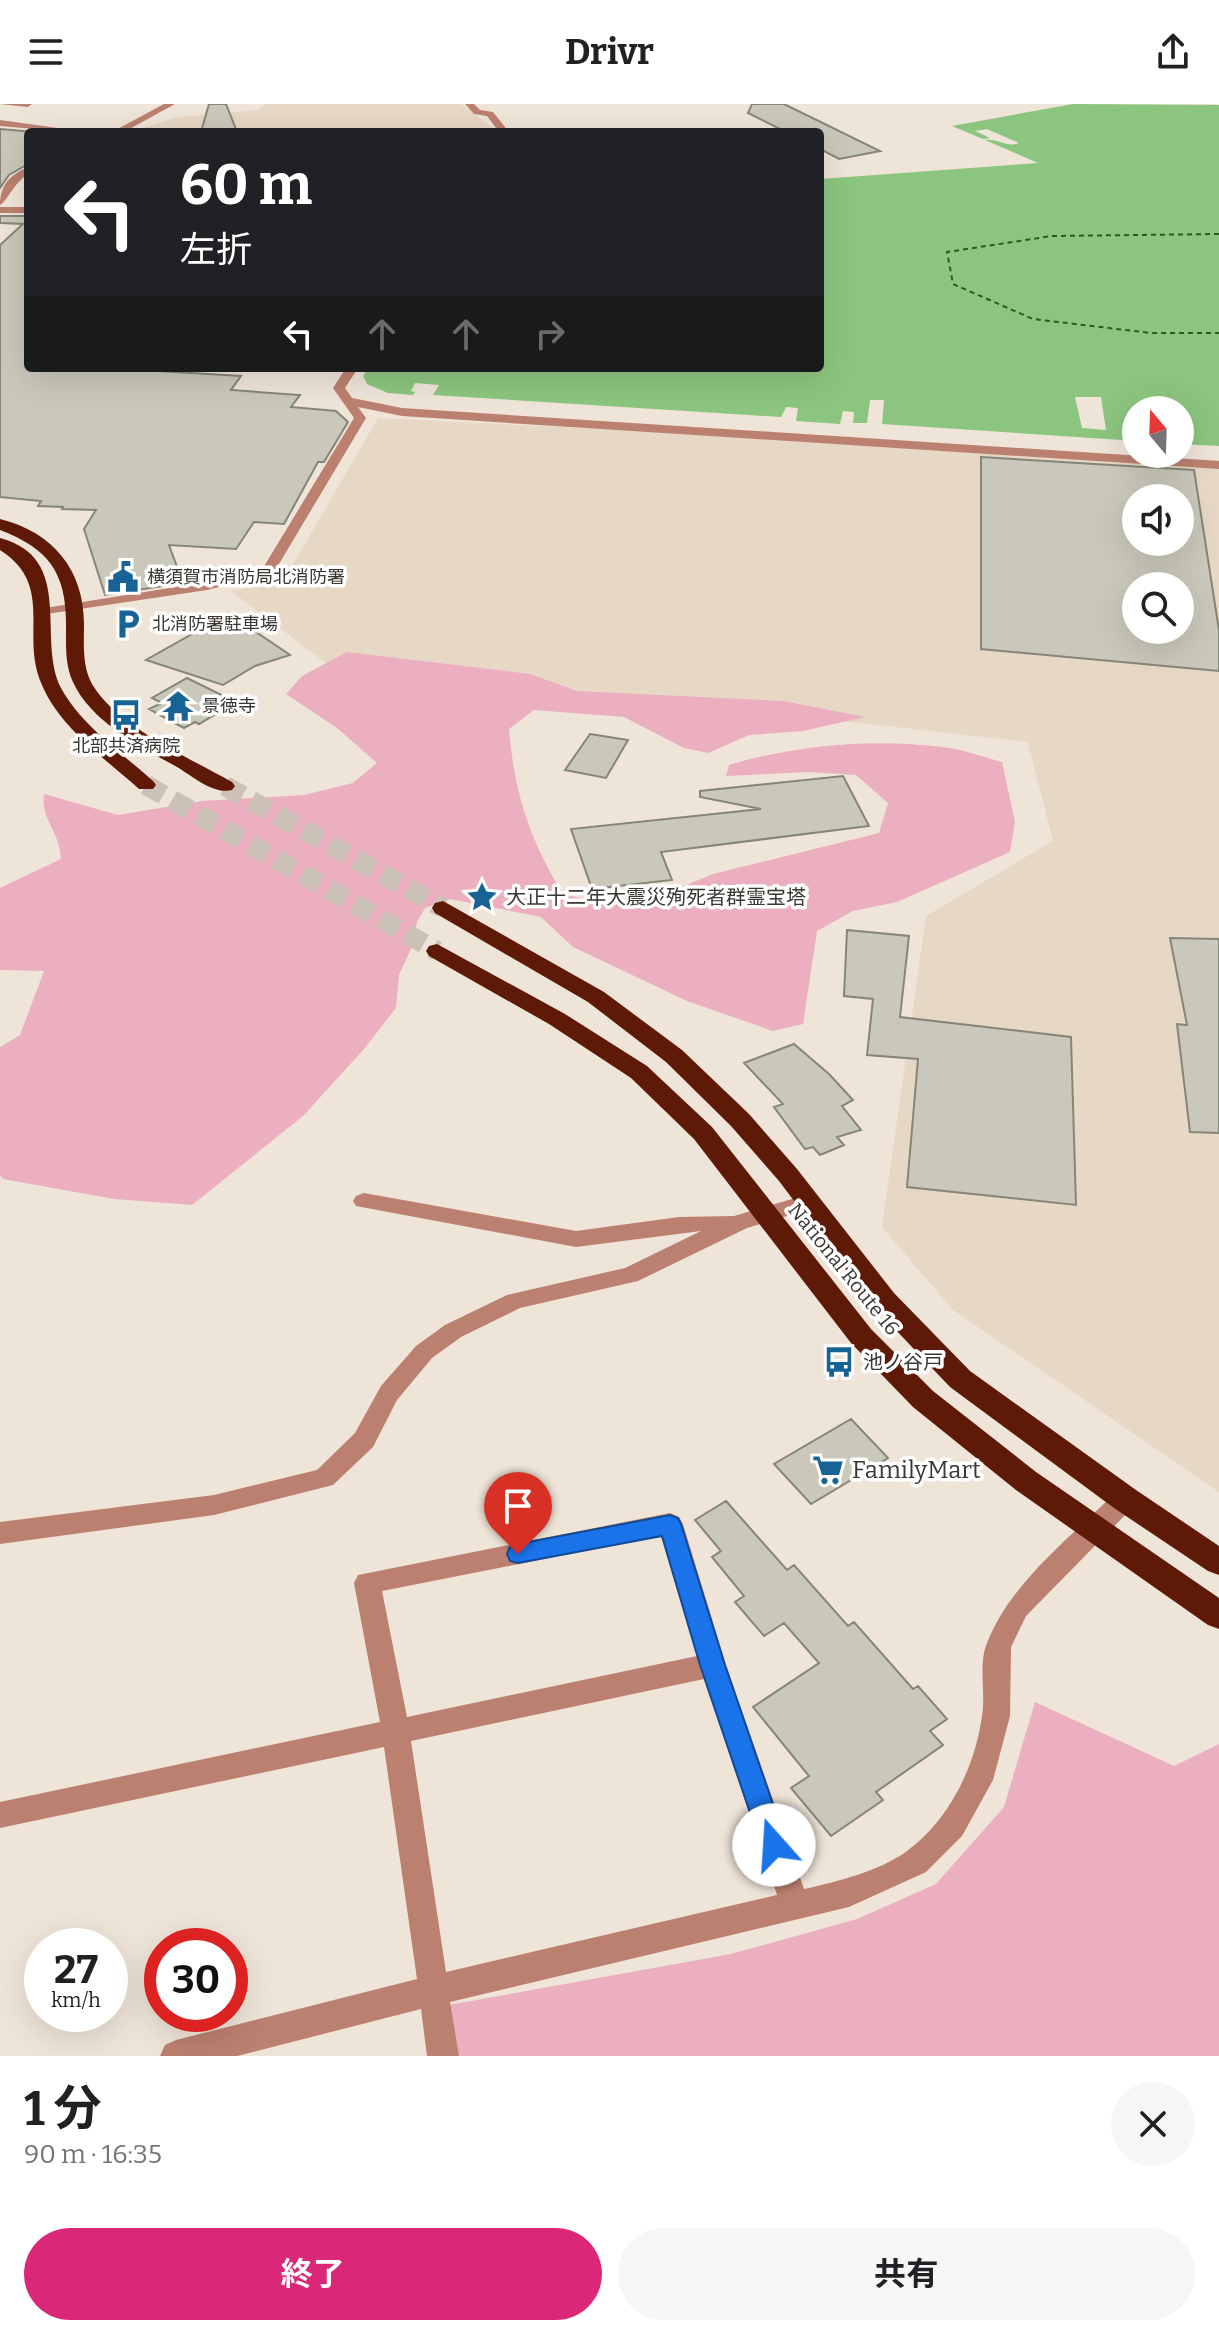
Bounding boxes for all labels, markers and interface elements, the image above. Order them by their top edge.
icon: menu [24,30,68,74]
text: Drivr [565,30,654,74]
icon: share [1151,30,1195,74]
text: 60 m [180,152,312,219]
icon: left [48,160,152,264]
text: 左折 [180,228,252,272]
icon: left [276,312,320,356]
icon: ahead [360,312,404,356]
icon: ahead [444,312,488,356]
icon: right [528,312,572,356]
north arrow [1122,396,1194,468]
map controls [1122,396,1194,644]
button: sound [1122,484,1194,556]
public building icon: 横須賀市消防局北消防署 [106,560,140,594]
place label: 横須賀市消防局北消防署 [147,566,345,588]
button: search [1122,572,1194,644]
parking icon: 北消防署駐車場 [111,607,145,641]
place label: 北消防署駐車場 [152,613,278,635]
temple icon: 景徳寺 [161,689,195,723]
place label: 景徳寺 [202,695,256,717]
bus stop icon: 北部共済病院 [109,698,143,732]
place label: 北部共済病院 [72,735,180,757]
place icon: 大正十二年大震災殉死者群霊宝塔 [465,880,499,914]
place label: 大正十二年大震災殉死者群霊宝塔 [506,885,806,909]
street label: National Route 16 [783,1198,905,1340]
bus stop icon: 池ノ谷戸 [822,1345,856,1379]
place label: 池ノ谷戸 [863,1350,943,1374]
supermarket icon: FamilyMart [811,1453,845,1487]
place label: FamilyMart [852,1456,981,1484]
pin [484,1472,552,1554]
icon: arrive [496,1484,540,1528]
position arrow [732,1803,816,1887]
speed limit sign: 30 [144,1928,248,2032]
text: 27 [54,1946,98,1994]
text: km/h [51,1988,101,2012]
text: 1 分 [24,2080,101,2138]
button: close [1111,2082,1195,2166]
text: 90 m · 16:35 [24,2139,162,2170]
button: 終了 [24,2228,602,2320]
button: 共有 [618,2228,1195,2320]

